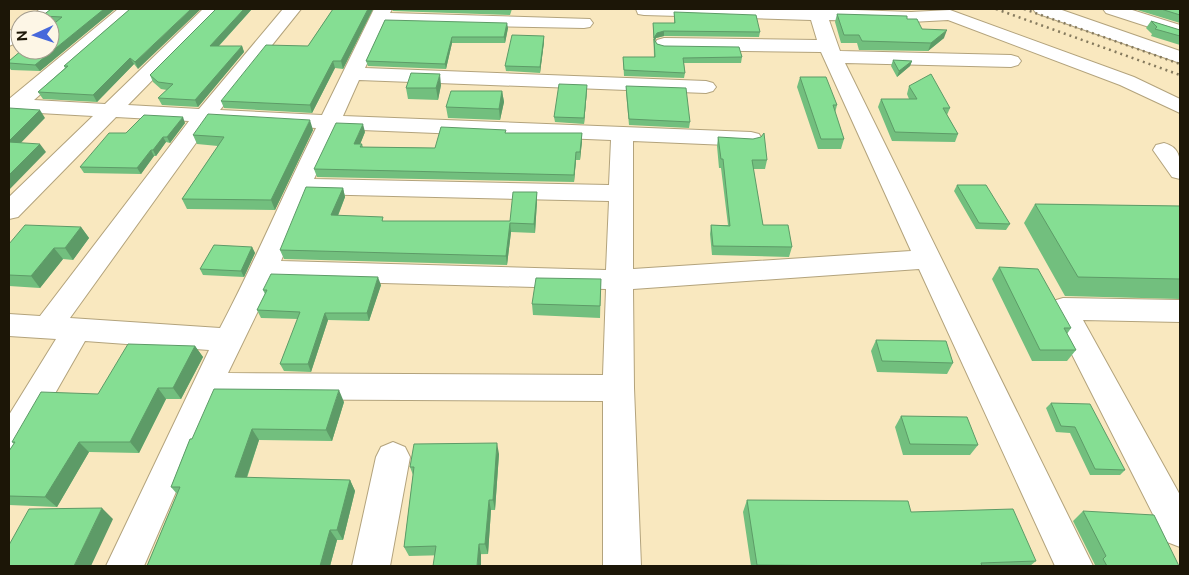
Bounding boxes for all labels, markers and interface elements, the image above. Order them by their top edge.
north arrow [10,10,60,60]
text: N [14,30,30,42]

